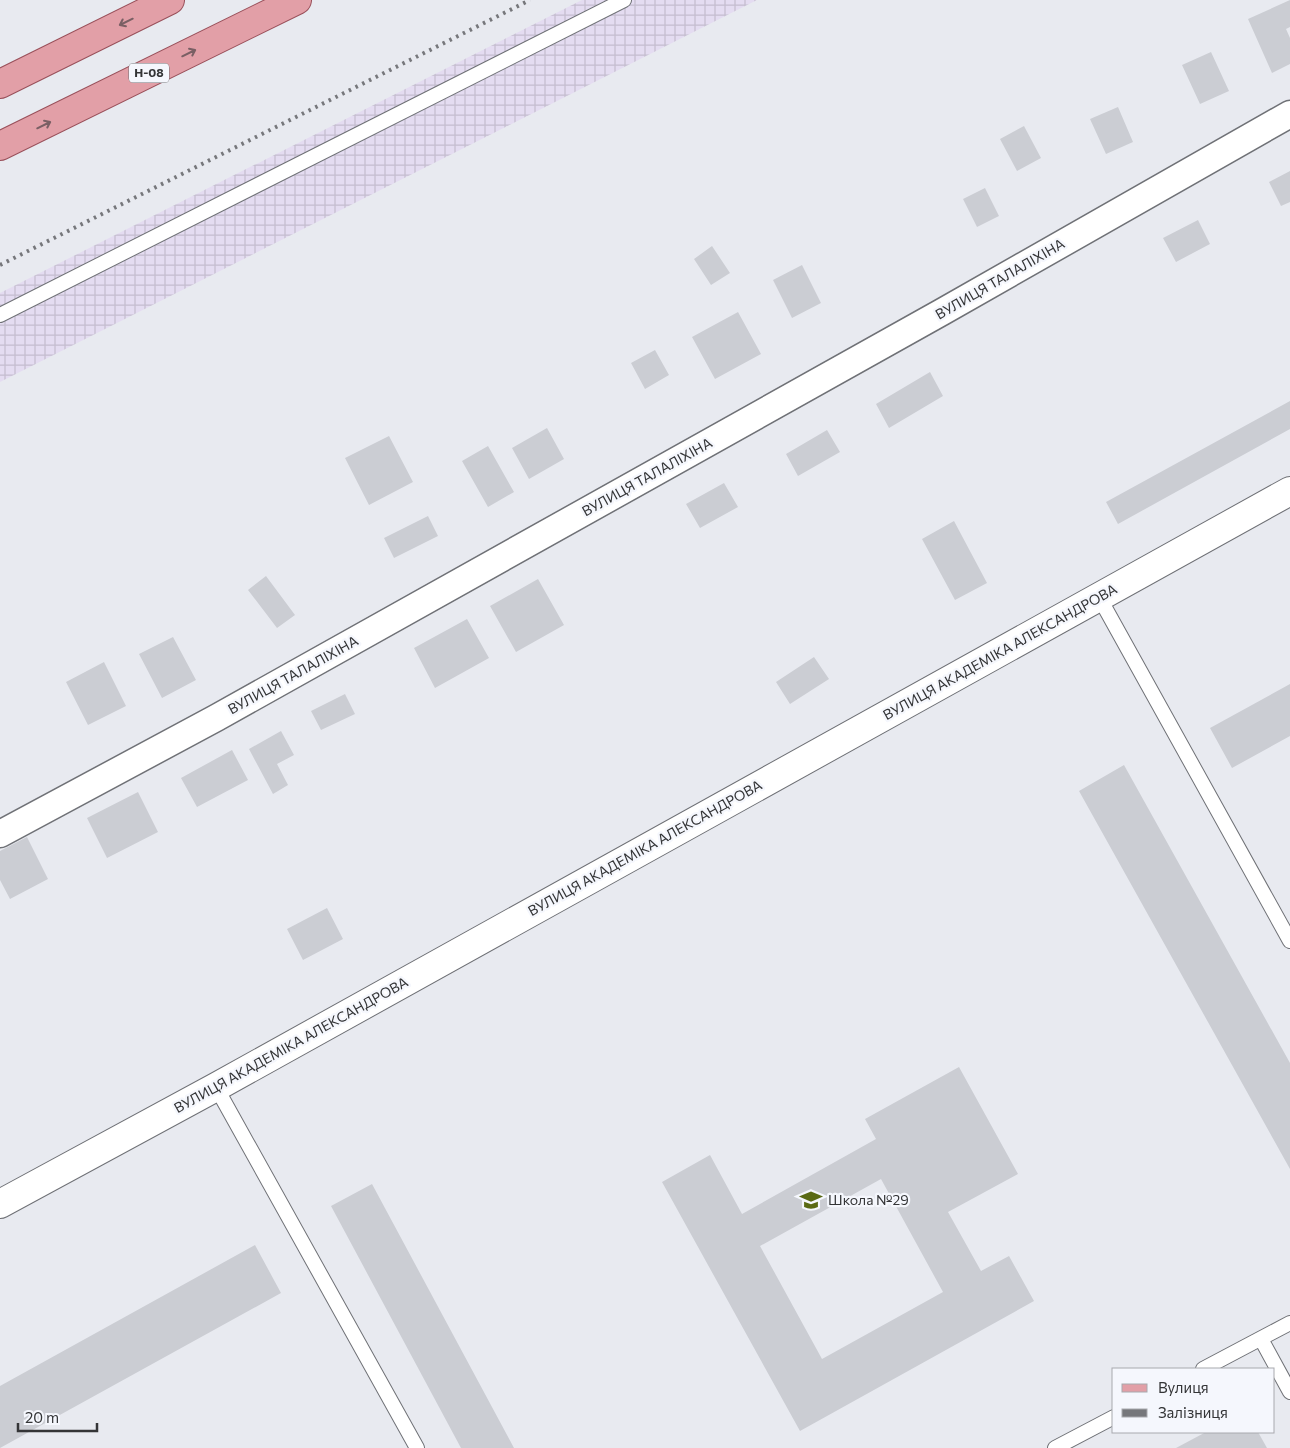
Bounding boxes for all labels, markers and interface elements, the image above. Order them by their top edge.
one-way arrow [119,18,134,27]
one-way arrow [182,48,197,58]
road number: Н-08 [129,64,169,82]
one-way arrow [36,120,51,129]
street label: ВУЛИЦЯ ТАЛАЛІХІНА [932,234,1068,323]
street label: ВУЛИЦЯ ТАЛАЛІХІНА [579,433,715,519]
street label: ВУЛИЦЯ АКАДЕМІКА АЛЕКСАНДРОВА [880,580,1120,723]
street label: ВУЛИЦЯ ТАЛАЛІХІНА [225,631,361,717]
street label: ВУЛИЦЯ АКАДЕМІКА АЛЕКСАНДРОВА [525,776,765,919]
street label: ВУЛИЦЯ АКАДЕМІКА АЛЕКСАНДРОВА [171,973,411,1116]
school or university icon: Школа №29 [798,1187,824,1213]
place label: Школа №29 [828,1191,909,1208]
legend [1112,1368,1275,1433]
text: Вулиця [1158,1378,1209,1396]
scale bar [18,1400,96,1432]
text: Залізниця [1158,1403,1228,1421]
text: 20 m [25,1408,59,1426]

